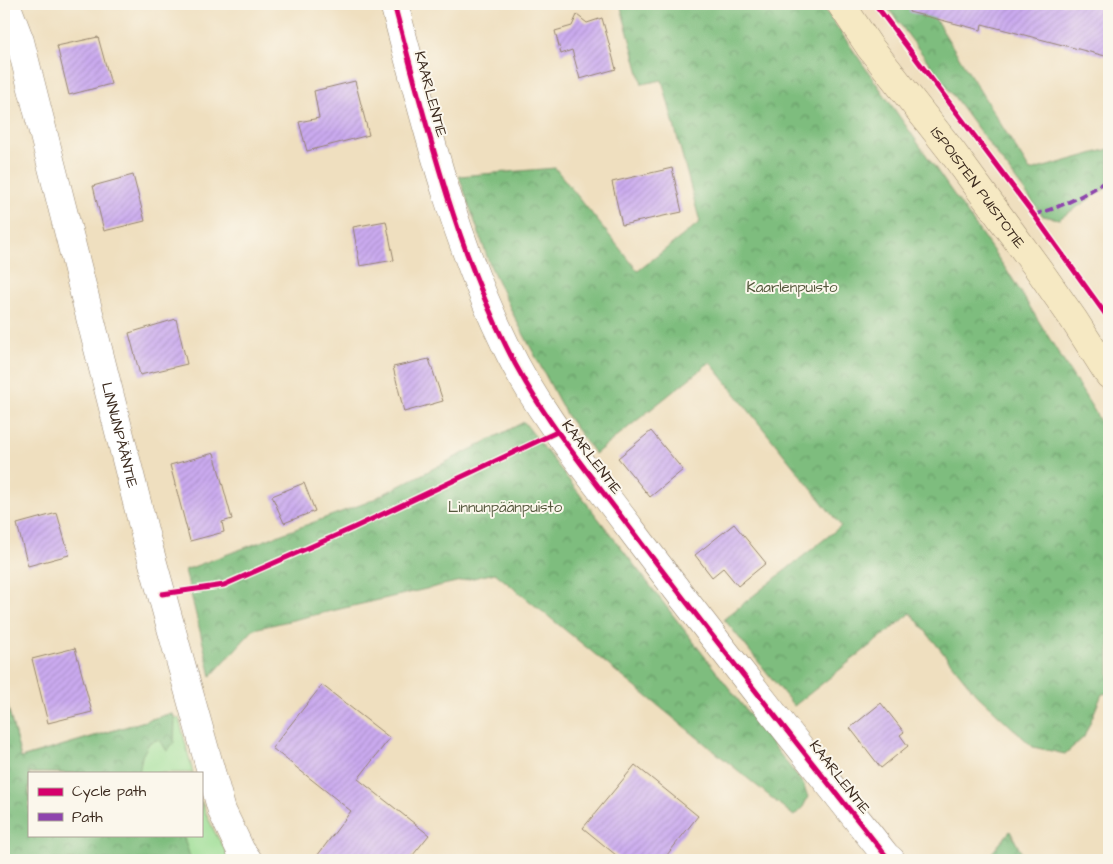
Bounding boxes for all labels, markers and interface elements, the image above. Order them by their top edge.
street label: KAARLENTIE [409,49,452,140]
street label: ISPOISTEN PUISTOTIE [925,122,1030,253]
park label: Kaarlenpuisto [747,277,838,298]
street label: LINNUNPÄÄNTIE [96,380,143,490]
street label: KAARLENTIE [557,416,627,499]
park label: Linnunpäänpuisto [448,497,563,518]
street label: KAARLENTIE [804,736,875,819]
legend [28,772,202,836]
text: Cycle path [72,781,147,803]
text: Path [72,807,103,828]

